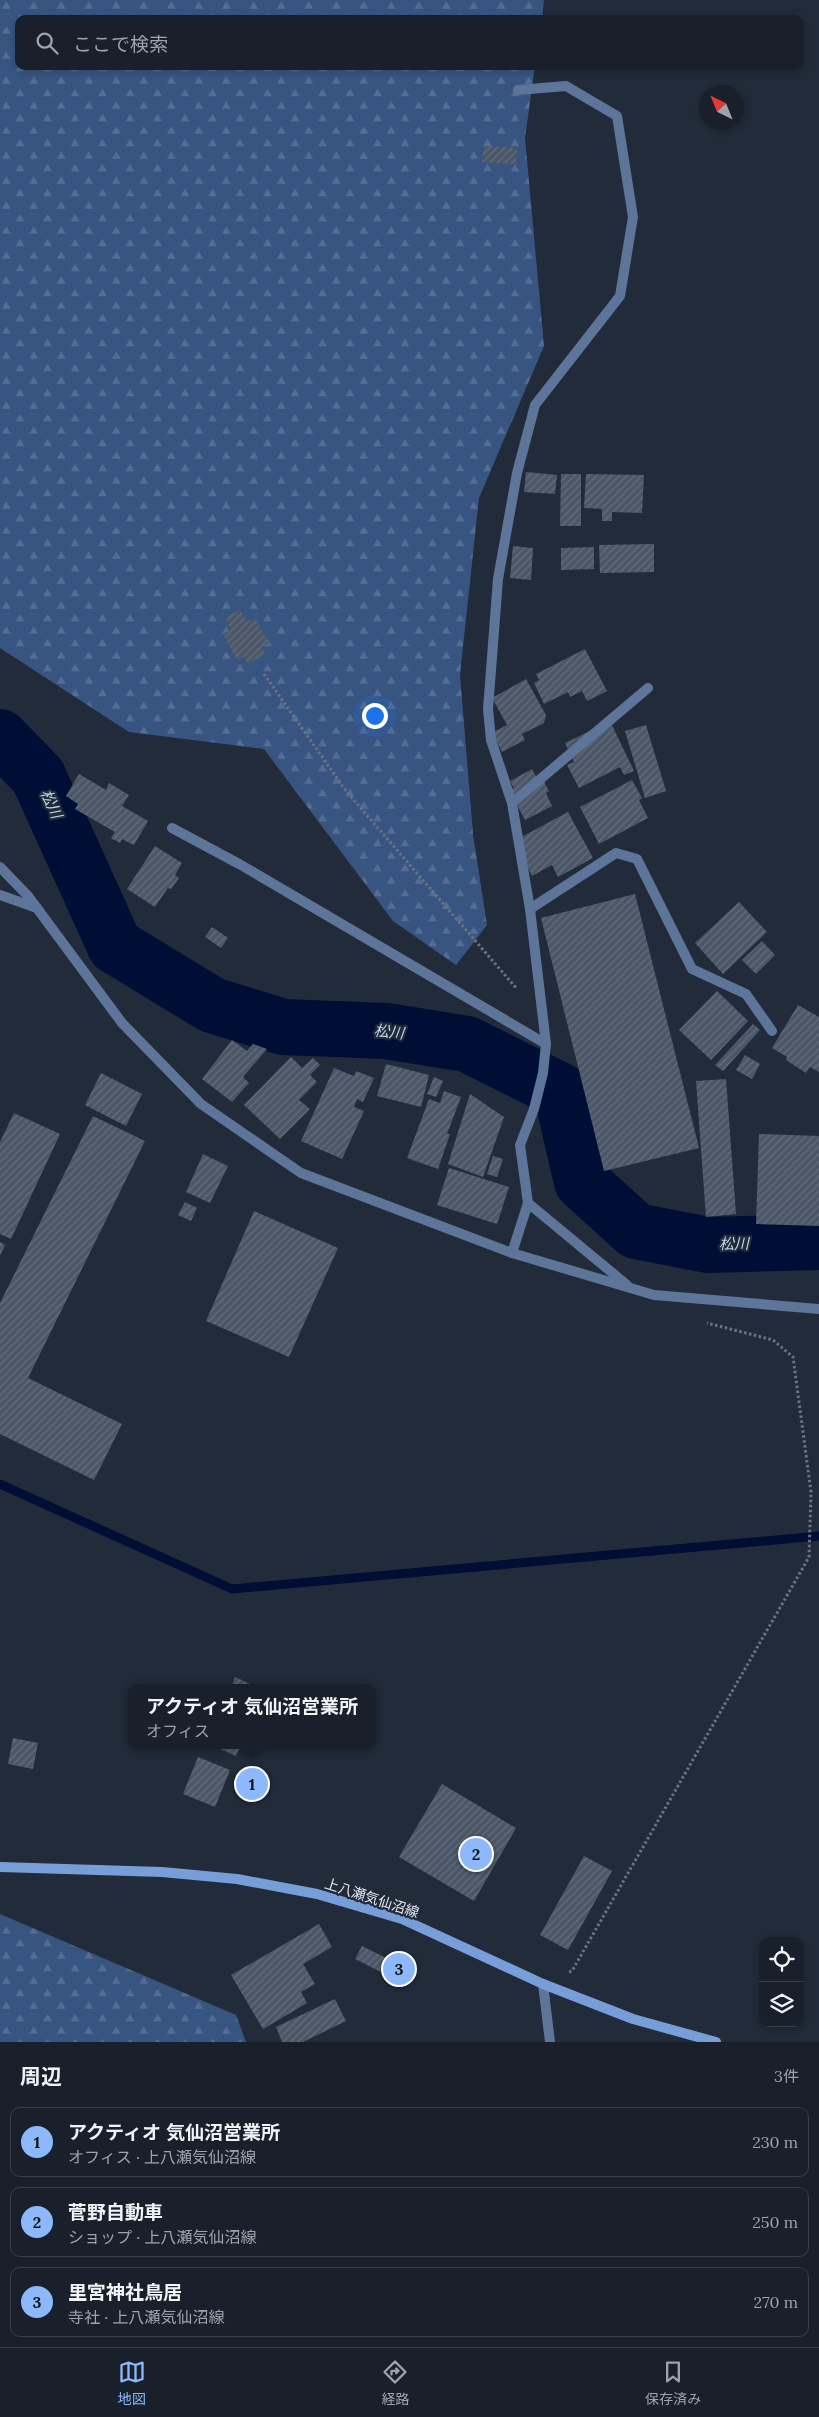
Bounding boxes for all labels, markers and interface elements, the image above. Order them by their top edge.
search box [15,15,804,70]
icon: search [33,29,61,57]
text: ここで検索 [73,32,168,56]
north arrow [699,85,744,130]
your location [362,703,388,729]
water label: 松川 [37,786,67,823]
water label: 松川 [373,1020,407,1043]
water label: 松川 [719,1234,751,1253]
popup [128,1684,376,1749]
text: アクティオ 気仙沼営業所 [146,1694,358,1718]
text: オフィス [146,1721,210,1741]
pin: 1 [236,1765,268,1803]
pin: 2 [460,1835,492,1873]
street label: 上八瀬気仙沼線 [323,1874,421,1922]
map controls [759,1937,804,2027]
button: locate [759,1937,804,1982]
pin: 3 [383,1950,415,1988]
button: layers [759,1982,804,2027]
text: 周辺 [20,2063,62,2090]
text: 3件 [774,2066,799,2086]
text: アクティオ 気仙沼営業所 [68,2120,280,2144]
text: 1 [34,2132,40,2152]
text: 230 m [752,2132,798,2152]
text: オフィス · 上八瀬気仙沼線 [68,2147,256,2167]
text: 菅野自動車 [68,2200,163,2224]
text: 2 [33,2212,41,2232]
text: 250 m [752,2212,798,2232]
text: ショップ · 上八瀬気仙沼線 [68,2227,256,2247]
text: 里宮神社鳥居 [68,2280,182,2304]
text: 3 [33,2292,41,2312]
text: 270 m [754,2292,798,2312]
text: 寺社 · 上八瀬気仙沼線 [68,2307,224,2327]
tab: 地図 [118,2358,146,2408]
tab: 経路 [381,2358,409,2408]
tab: 保存済み [645,2358,701,2408]

